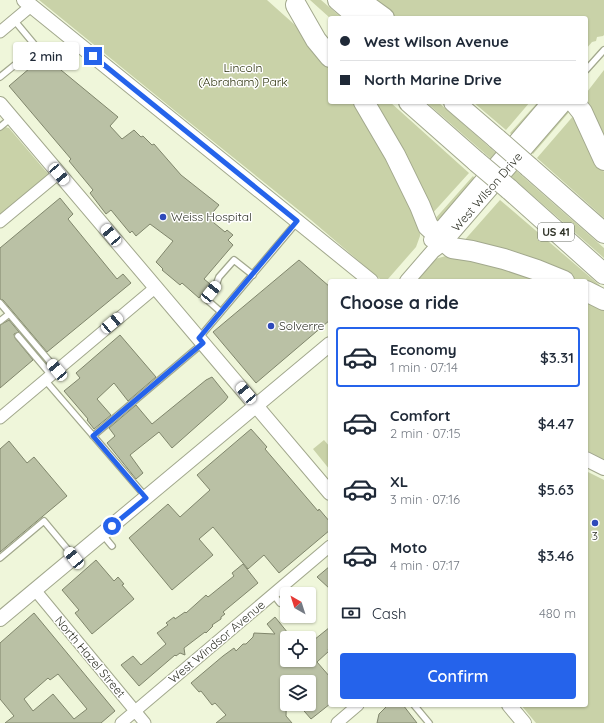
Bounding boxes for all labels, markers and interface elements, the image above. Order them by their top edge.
text: West Wilson Avenue [364,32,509,51]
callout: 2 min [13,42,79,70]
route end [84,47,102,65]
text: 2 min [29,48,63,64]
park label: Lincoln (Abraham) Park [198,60,288,89]
text: North Marine Drive [364,70,502,89]
street label: West Wilson Drive [448,149,525,234]
car [47,161,71,187]
place label: Weiss Hospital [171,209,252,224]
marker: Weiss Hospital [158,212,168,222]
car [99,222,123,248]
road number: US 41 [538,223,574,241]
car [199,279,223,305]
text: Choose a ride [340,291,459,314]
car [99,311,125,335]
place label: Solverre [279,318,324,333]
marker: Solverre [266,321,276,331]
icon: car [342,339,378,375]
text: Economy [390,340,457,359]
text: $3.31 [540,348,574,367]
car [45,357,69,383]
text: 1 min · 07:14 [390,359,458,375]
car [234,380,258,406]
icon: car [342,405,378,441]
text: Comfort [390,406,451,425]
text: $4.47 [538,414,574,433]
text: 2 min · 07:15 [390,425,461,441]
icon: car [342,471,378,507]
text: XL [390,472,408,491]
text: $5.63 [538,480,574,499]
text: 3 min · 07:16 [390,491,460,507]
route start [103,517,121,535]
marker: 3 [590,518,600,528]
place label: 3 [592,528,598,543]
icon: car [342,537,378,573]
text: Moto [390,538,427,557]
car [62,545,86,571]
text: $3.46 [538,546,574,565]
text: 4 min · 07:17 [390,557,460,573]
north arrow [280,587,316,623]
map controls [280,587,316,711]
street label: West Windsor Avenue [165,597,268,686]
icon: cash [340,602,362,624]
text: Cash [372,604,406,623]
text: 480 m [539,605,576,621]
street label: North Hazel Street [52,613,129,701]
button: locate [280,631,316,667]
button: Confirm [340,653,576,699]
button: layers [280,675,316,711]

